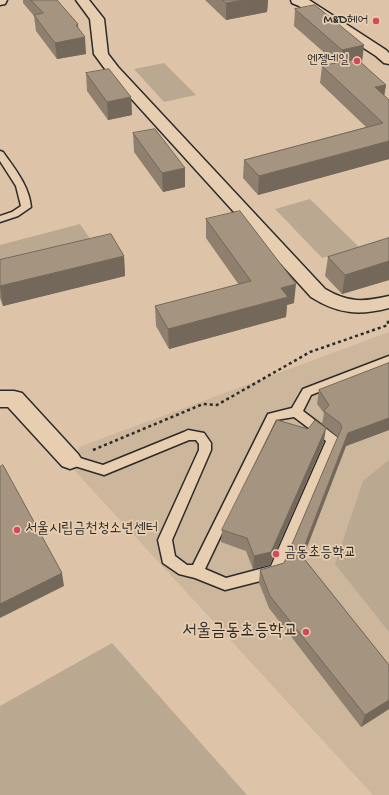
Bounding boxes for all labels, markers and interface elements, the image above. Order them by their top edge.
place label: M&D헤어 [324,13,368,29]
marker: M&D헤어 [371,16,381,26]
place label: 엔젤네일 [307,53,349,69]
marker: 엔젤네일 [352,56,362,66]
place label: 서울시립금천청소년센터 [25,521,158,539]
marker: 서울시립금천청소년센터 [12,525,22,535]
place label: 금동초등학교 [284,545,356,563]
marker: 금동초등학교 [271,549,281,559]
place label: 서울금동초등학교 [182,621,298,643]
marker: 서울금동초등학교 [301,627,311,637]

